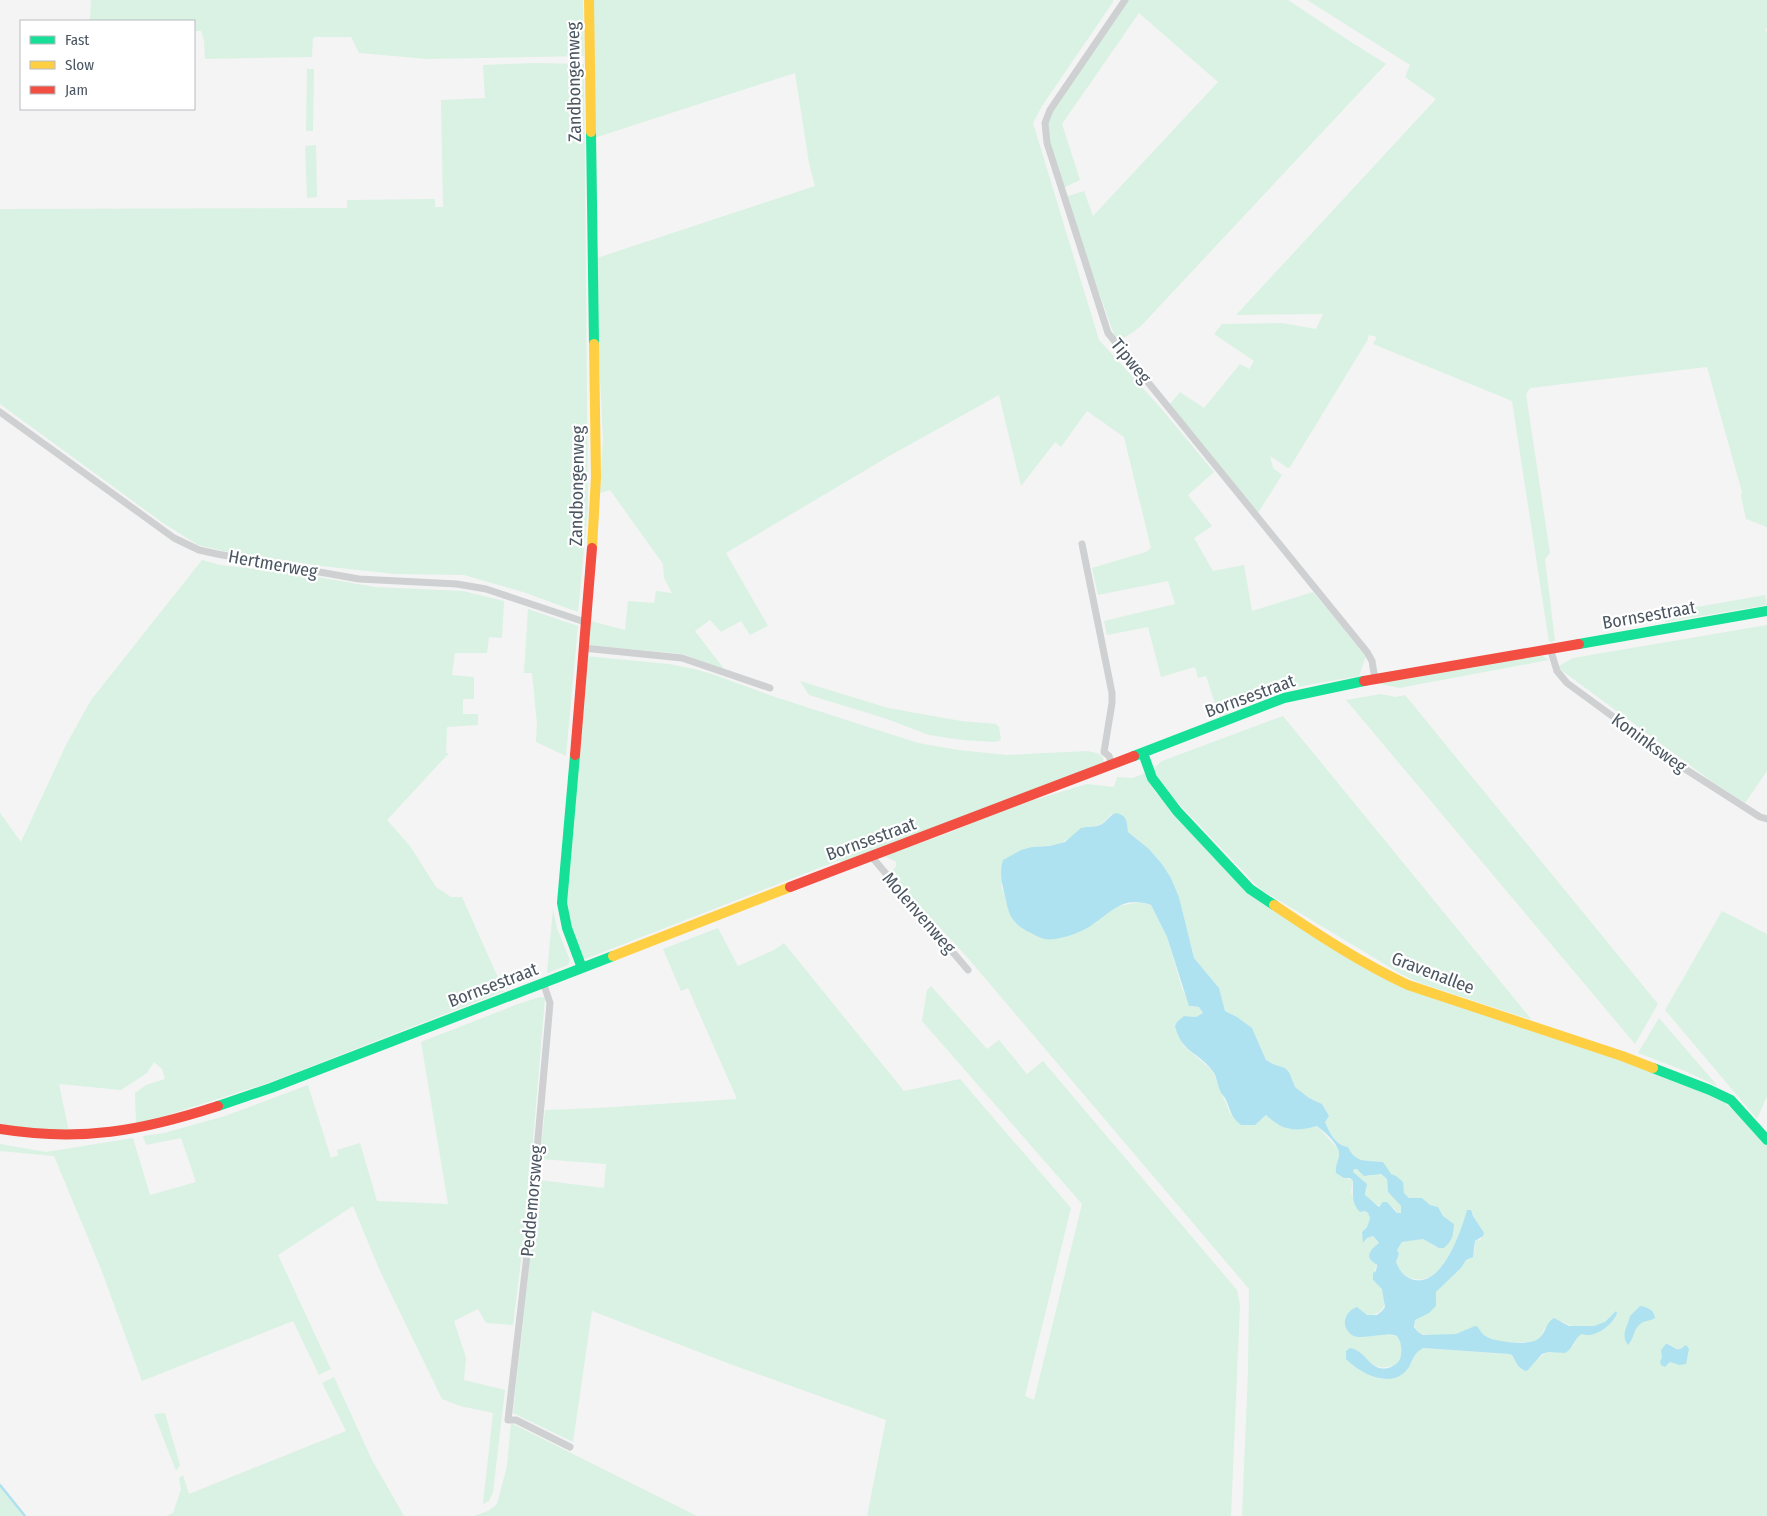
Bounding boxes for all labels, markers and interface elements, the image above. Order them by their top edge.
legend [20,20,195,110]
street label: Zandbongenweg [562,21,586,142]
text: Fast [65,31,89,49]
text: Slow [65,56,94,74]
text: Jam [65,81,88,99]
street label: Tipweg [1106,334,1156,388]
street label: Zandbongenweg [565,425,589,546]
street label: Hertmerweg [227,545,320,583]
street label: Bornsestraat [1601,596,1697,634]
street label: Bornsestraat [1202,669,1298,722]
street label: Koninksweg [1607,708,1691,778]
street label: Bornsestraat [823,812,919,865]
street label: Molenvenweg [878,868,961,959]
street label: Gravenallee [1389,947,1478,999]
street label: Bornsestraat [445,958,541,1012]
street label: Peddemorsweg [516,1144,548,1258]

